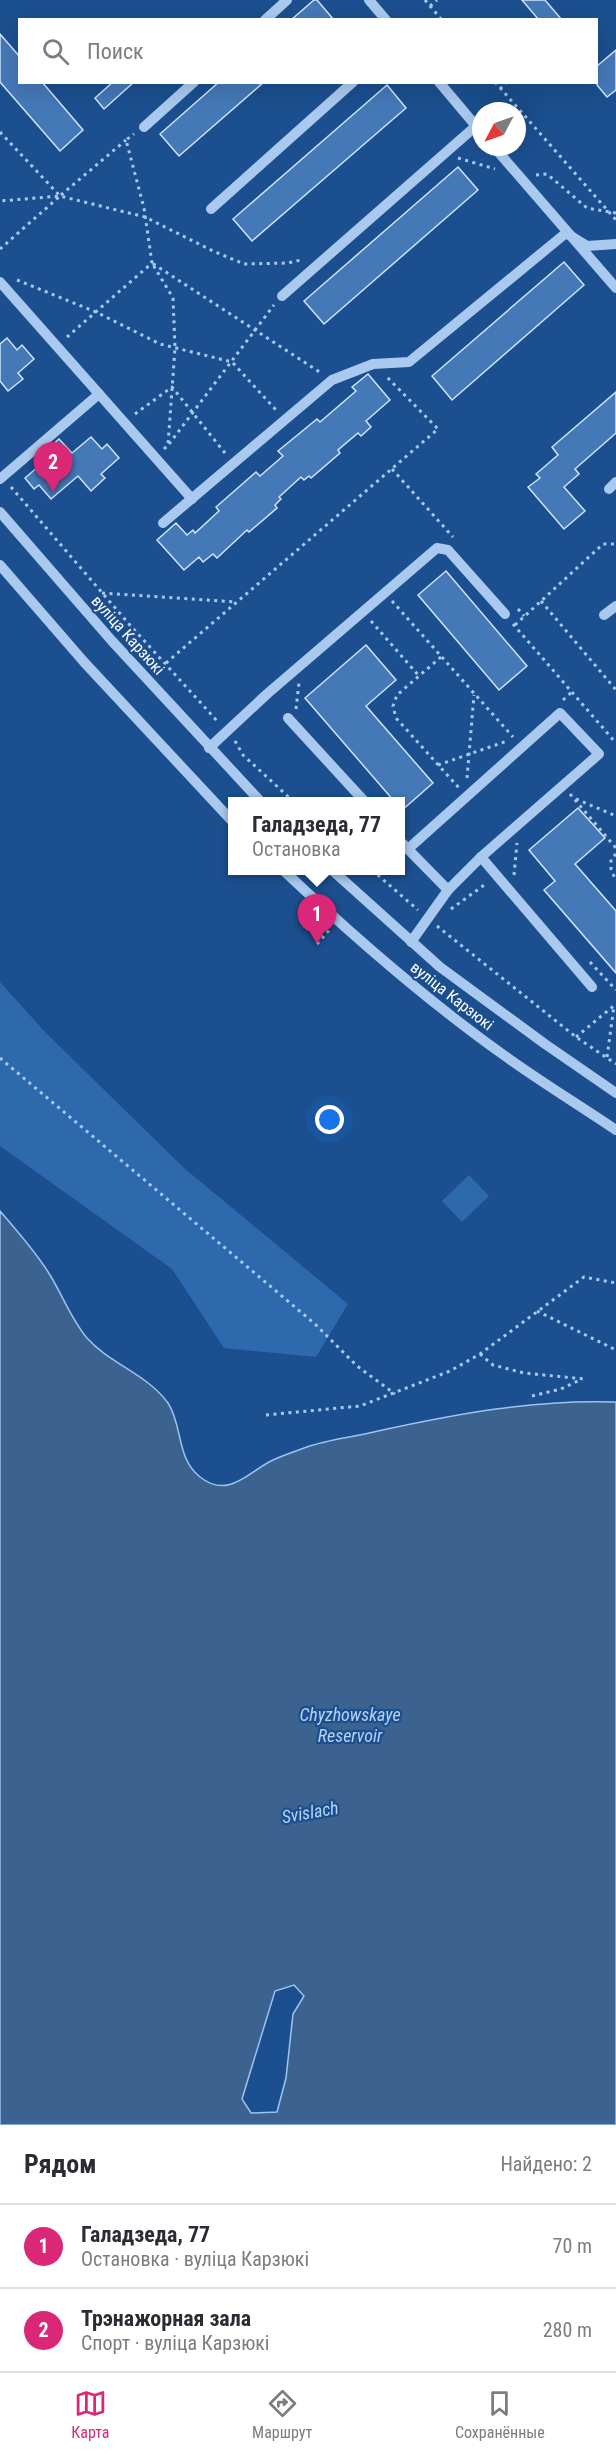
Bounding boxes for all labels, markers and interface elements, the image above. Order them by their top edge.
search box [18,18,598,84]
icon: search [39,35,72,68]
text: Поиск [87,39,144,64]
north arrow [472,102,526,156]
pin: 2 [34,442,72,492]
street label: вуліца Карзюкі [87,591,169,679]
popup [228,797,405,875]
text: Галадзеда, 77 [252,812,381,837]
text: Остановка [252,837,341,861]
pin: 1 [298,894,336,944]
street label: вуліца Карзюкі [407,958,497,1034]
your location [315,1105,344,1134]
water label: Chyzhowskaye Reservoir [299,1704,401,1746]
water label: Svislach [280,1797,340,1827]
text: Рядом [24,2149,96,2179]
text: Найдено: 2 [500,2152,592,2176]
text: Галадзеда, 77 [81,2222,210,2247]
text: 1 [38,2234,49,2258]
text: 70 m [553,2234,592,2258]
text: Остановка · вуліца Карзюкі [81,2247,309,2271]
text: Трэнажорная зала [81,2306,251,2331]
text: 2 [38,2318,49,2342]
text: 280 m [543,2318,592,2342]
text: Спорт · вуліца Карзюкі [81,2331,269,2355]
tab: Карта [71,2387,110,2442]
tab: Маршрут [252,2387,312,2442]
tab: Сохранённые [455,2387,545,2442]

